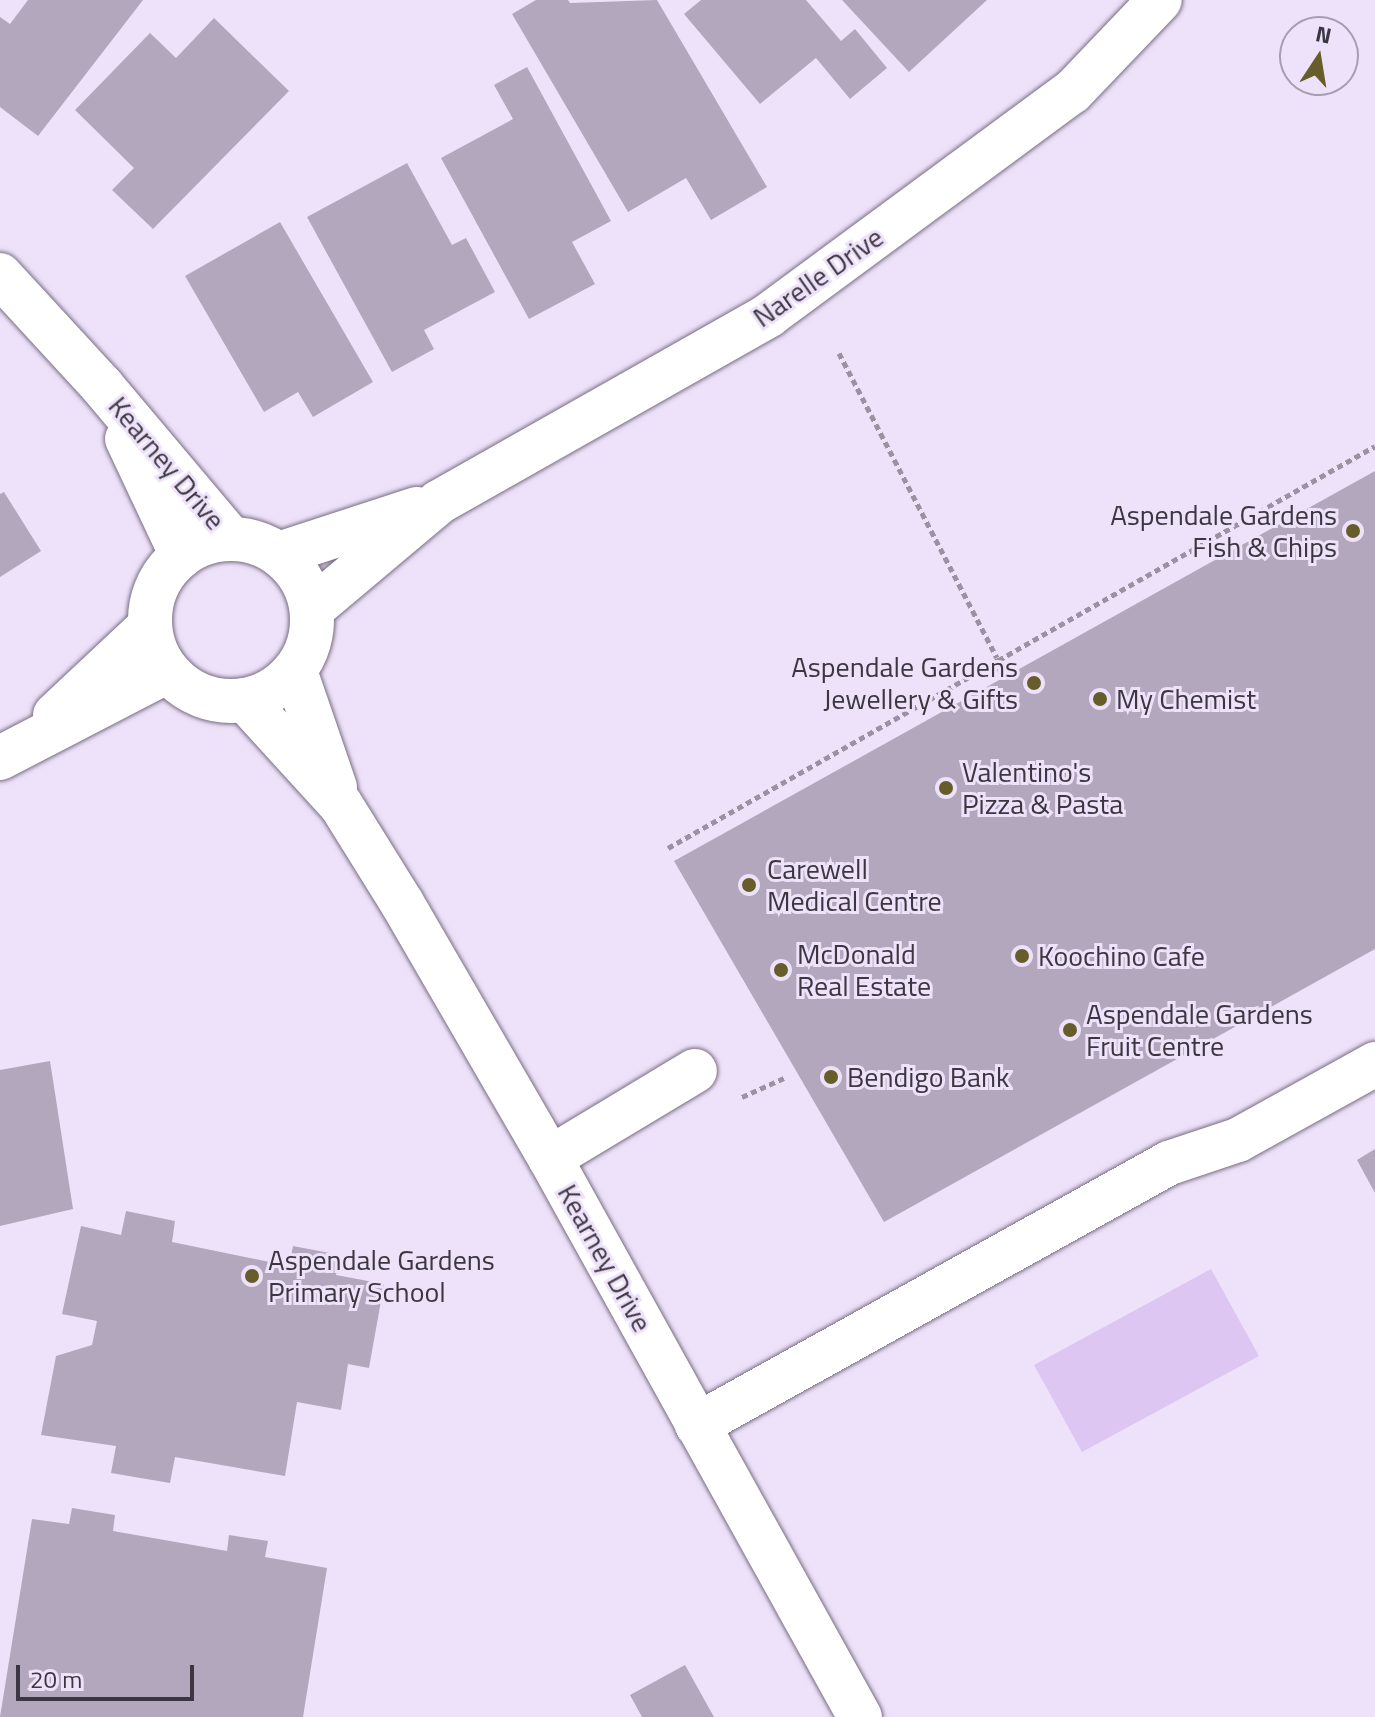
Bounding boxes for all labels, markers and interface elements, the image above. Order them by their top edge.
north arrow [1279,16,1359,96]
text: N [1313,16,1335,53]
street label: Narelle Drive [747,220,889,334]
street label: Kearney Drive [102,390,232,536]
place label: Aspendale Gardens Fish & Chips [1110,498,1337,564]
marker: Aspendale Gardens Fish & Chips [1344,522,1362,540]
place label: Aspendale Gardens Jewellery & Gifts [791,650,1018,716]
marker: Aspendale Gardens Jewellery & Gifts [1025,674,1043,692]
place label: My Chemist [1116,682,1256,716]
marker: My Chemist [1091,690,1109,708]
place label: Valentino's Pizza & Pasta [962,755,1123,821]
marker: Valentino's Pizza & Pasta [937,779,955,797]
place label: Carewell Medical Centre [767,852,942,918]
marker: Carewell Medical Centre [738,874,760,896]
place label: McDonald Real Estate [797,937,931,1003]
place label: Koochino Cafe [1038,939,1205,973]
marker: Koochino Cafe [1013,947,1031,965]
marker: McDonald Real Estate [772,961,790,979]
place label: Aspendale Gardens Fruit Centre [1086,997,1313,1063]
marker: Aspendale Gardens Fruit Centre [1061,1021,1079,1039]
place label: Bendigo Bank [847,1060,1009,1094]
marker: Bendigo Bank [822,1068,840,1086]
street label: Kearney Drive [551,1178,659,1338]
place label: Aspendale Gardens Primary School [268,1243,495,1309]
marker: Aspendale Gardens Primary School [243,1267,261,1285]
scale bar [20,1649,198,1699]
text: 20 m [30,1661,82,1697]

